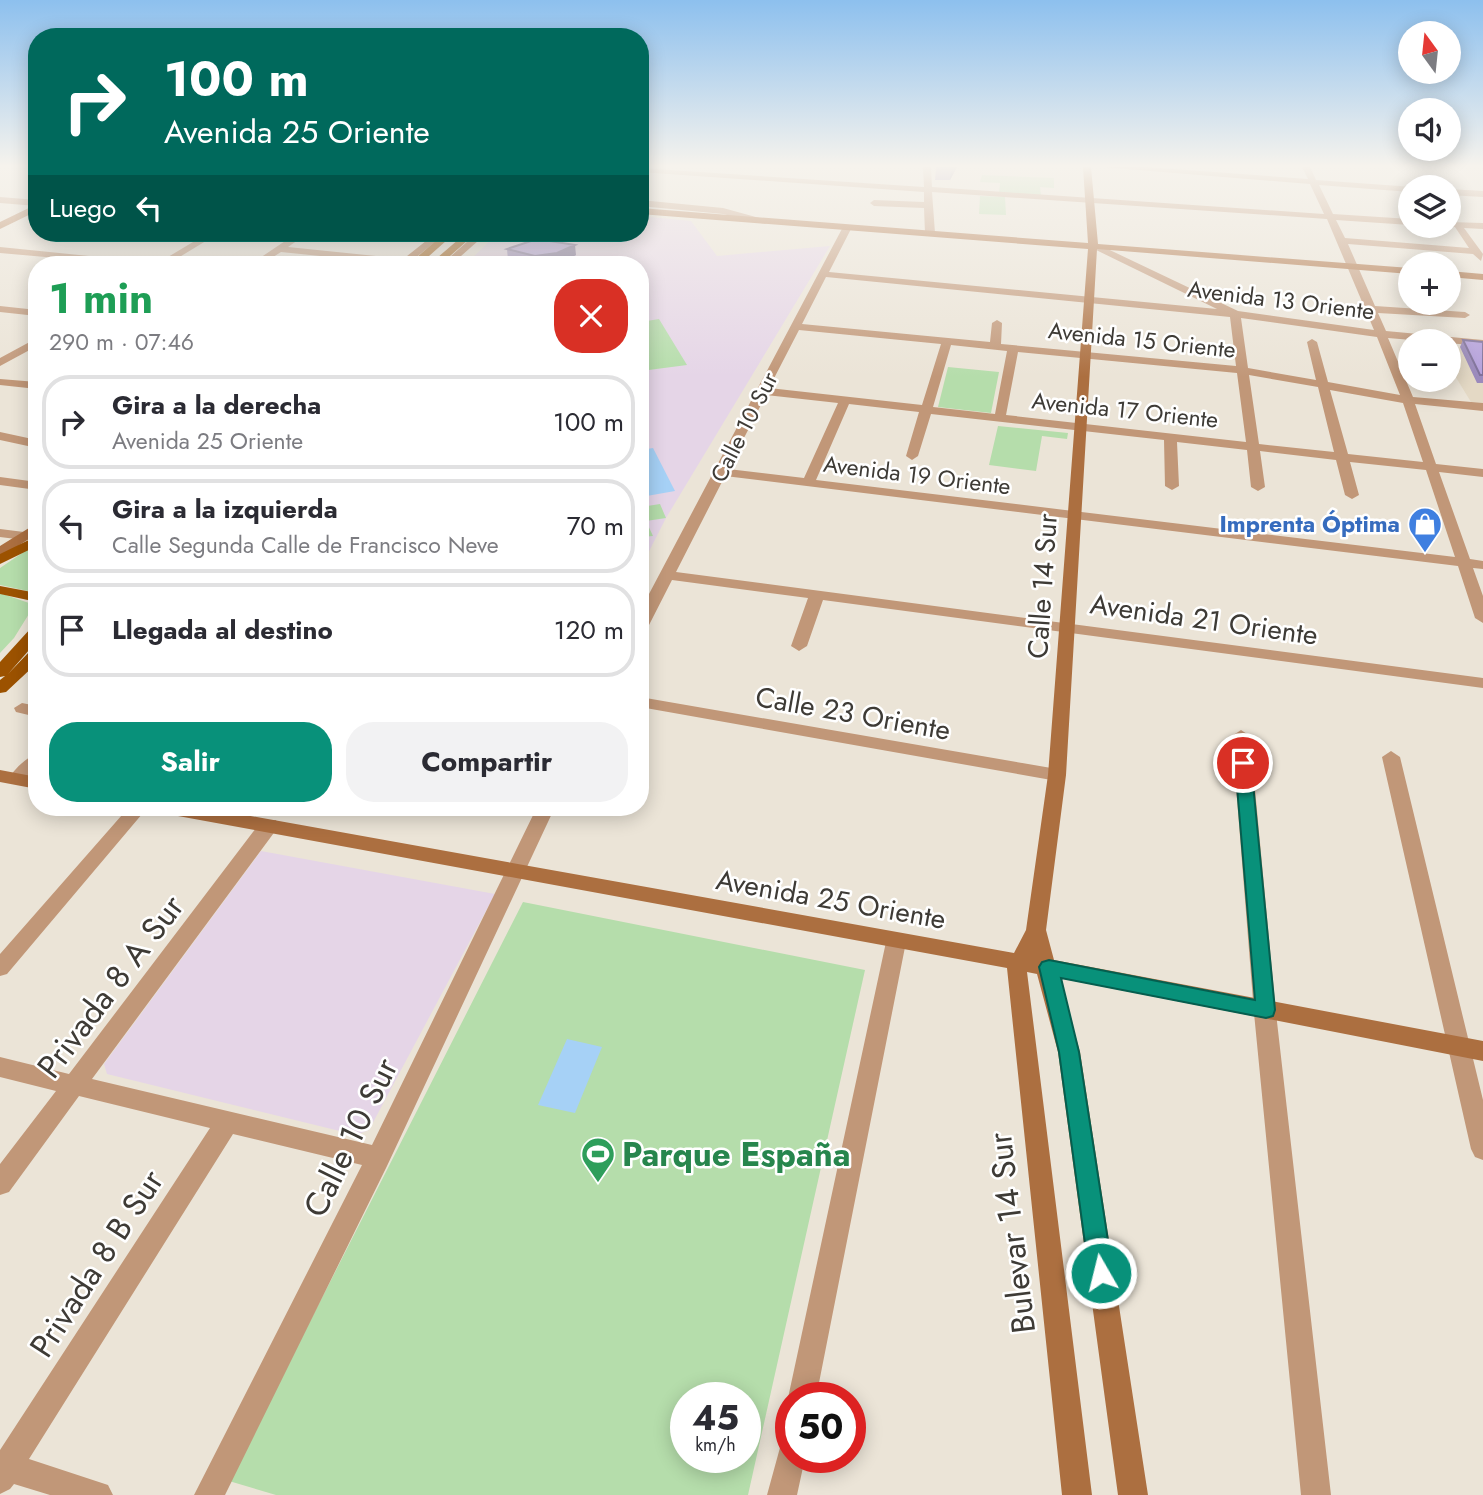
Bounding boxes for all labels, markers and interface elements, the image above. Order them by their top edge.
north arrow [1398,21,1461,84]
map controls [1398,21,1461,392]
text: 100 m [164,44,309,114]
icon: right [49,56,140,147]
button: sound [1398,98,1461,161]
text: Avenida 25 Oriente [164,109,430,155]
button: layers [1398,175,1461,238]
text: Luego [49,189,116,227]
icon: left [130,189,168,227]
button: + [1398,252,1461,315]
text: 1 min [49,268,153,329]
street label: Avenida 13 Oriente [1186,272,1376,328]
button: close [554,279,628,353]
street label: Avenida 15 Oriente [1047,313,1238,367]
text: 290 m · 07:46 [49,325,194,359]
button: − [1398,329,1461,392]
street label: Calle 10 Sur [702,366,786,488]
street label: Avenida 17 Oriente [1030,383,1220,437]
text: Gira a la derecha [112,386,321,424]
icon: right [53,403,91,441]
text: 100 m [553,403,624,441]
text: Avenida 25 Oriente [112,424,303,458]
street label: Avenida 19 Oriente [821,447,1013,503]
text: Gira a la izquierda [112,490,338,528]
shop icon: Imprenta Óptima [1406,505,1444,554]
icon: left [53,507,91,545]
text: 70 m [567,507,624,545]
place label: Imprenta Óptima [1219,507,1400,541]
street label: Calle 14 Sur [1017,512,1068,660]
text: Calle Segunda Calle de Francisco Neve [112,528,499,562]
street label: Avenida 21 Oriente [1087,583,1320,656]
icon: arrive [53,611,91,649]
text: Llegada al destino [112,611,333,649]
text: 120 m [554,611,624,649]
street label: Calle 23 Oriente [752,676,954,751]
button: Salir [49,722,332,802]
button: Compartir [346,722,628,802]
pin [1213,733,1273,793]
icon: arrive [1224,744,1262,782]
street label: Avenida 25 Oriente [713,859,949,940]
street label: Privada 8 A Sur [26,884,195,1088]
street label: Calle 10 Sur [292,1049,410,1225]
street label: Bulevar 14 Sur [976,1129,1047,1336]
place label: Parque España [622,1131,850,1178]
sports icon: Parque España [579,1135,617,1184]
street label: Privada 8 B Sur [18,1160,175,1366]
position arrow [1064,1236,1138,1310]
speed limit sign: 50 [775,1382,866,1473]
text: 45 [692,1393,739,1443]
text: km/h [695,1432,736,1458]

